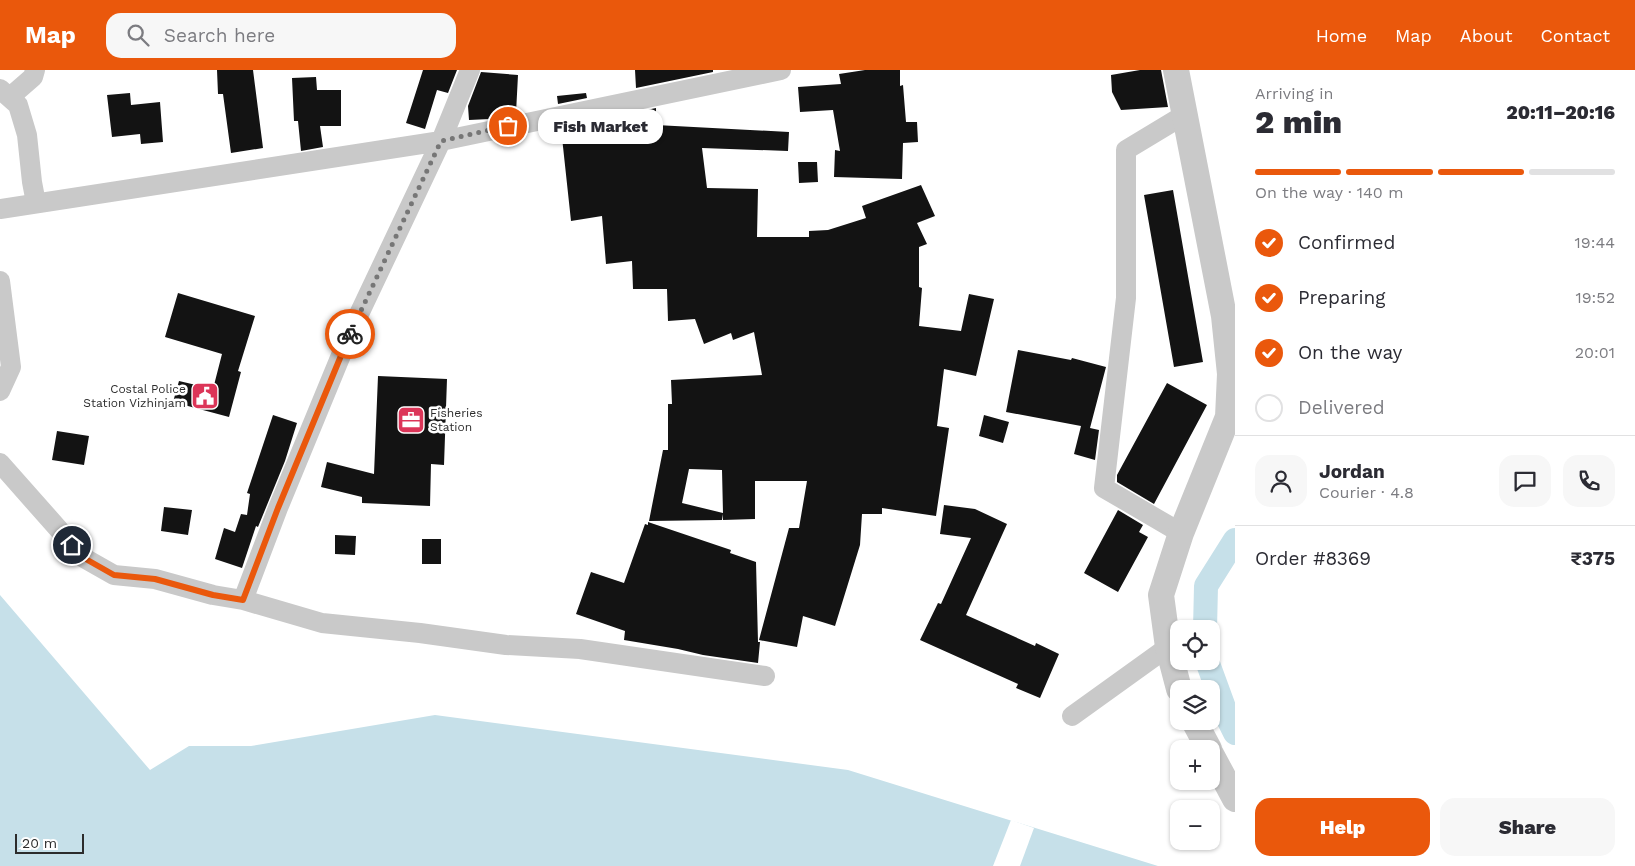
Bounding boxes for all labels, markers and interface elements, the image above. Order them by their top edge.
search box [106,13,456,58]
text: Map [25,21,76,49]
icon: search [124,21,152,49]
text: Search here [164,24,275,47]
text: Home [1316,25,1367,46]
text: Map [1395,25,1432,46]
text: About [1460,25,1512,46]
text: Contact [1540,25,1610,46]
text: Arriving in [1255,84,1333,103]
text: 20:11–20:16 [1506,101,1615,124]
text: 2 min [1255,103,1342,141]
pin [487,105,529,147]
callout: Fish Market [538,108,663,144]
icon: bag [494,112,522,140]
text: Fish Market [553,117,648,136]
text: On the way · 140 m [1255,183,1403,202]
icon: check [1255,229,1283,257]
text: Confirmed [1298,231,1395,254]
text: 19:44 [1575,233,1615,252]
icon: check [1255,284,1283,312]
text: Preparing [1298,286,1385,309]
text: 19:52 [1576,288,1615,307]
courier [325,309,375,359]
icon: bike [336,320,364,348]
icon: check [1255,339,1283,367]
text: On the way [1298,341,1402,364]
text: 20:01 [1575,343,1615,362]
public building icon: Costal Police Station Vizhinjam [190,381,220,411]
place label: Costal Police Station Vizhinjam [83,382,186,410]
text: Delivered [1298,396,1385,419]
office icon: Fisheries Station [396,405,426,435]
place label: Fisheries Station [430,406,483,434]
button: person [1255,455,1307,507]
button: chat [1499,455,1551,507]
button: phone [1563,455,1615,507]
text: Jordan [1319,460,1385,483]
text: Courier · 4.8 [1319,483,1414,502]
pin [51,524,93,566]
icon: home [58,531,86,559]
text: Order #8369 [1255,547,1371,570]
text: ₹375 [1570,547,1615,570]
map controls [1170,620,1220,850]
button: locate [1170,620,1220,670]
button: layers [1170,680,1220,730]
button: + [1170,740,1220,790]
button: Help [1255,798,1430,856]
button: Share [1440,798,1615,856]
button: − [1170,800,1220,850]
scale bar [15,831,84,854]
text: 20 m [22,835,57,851]

